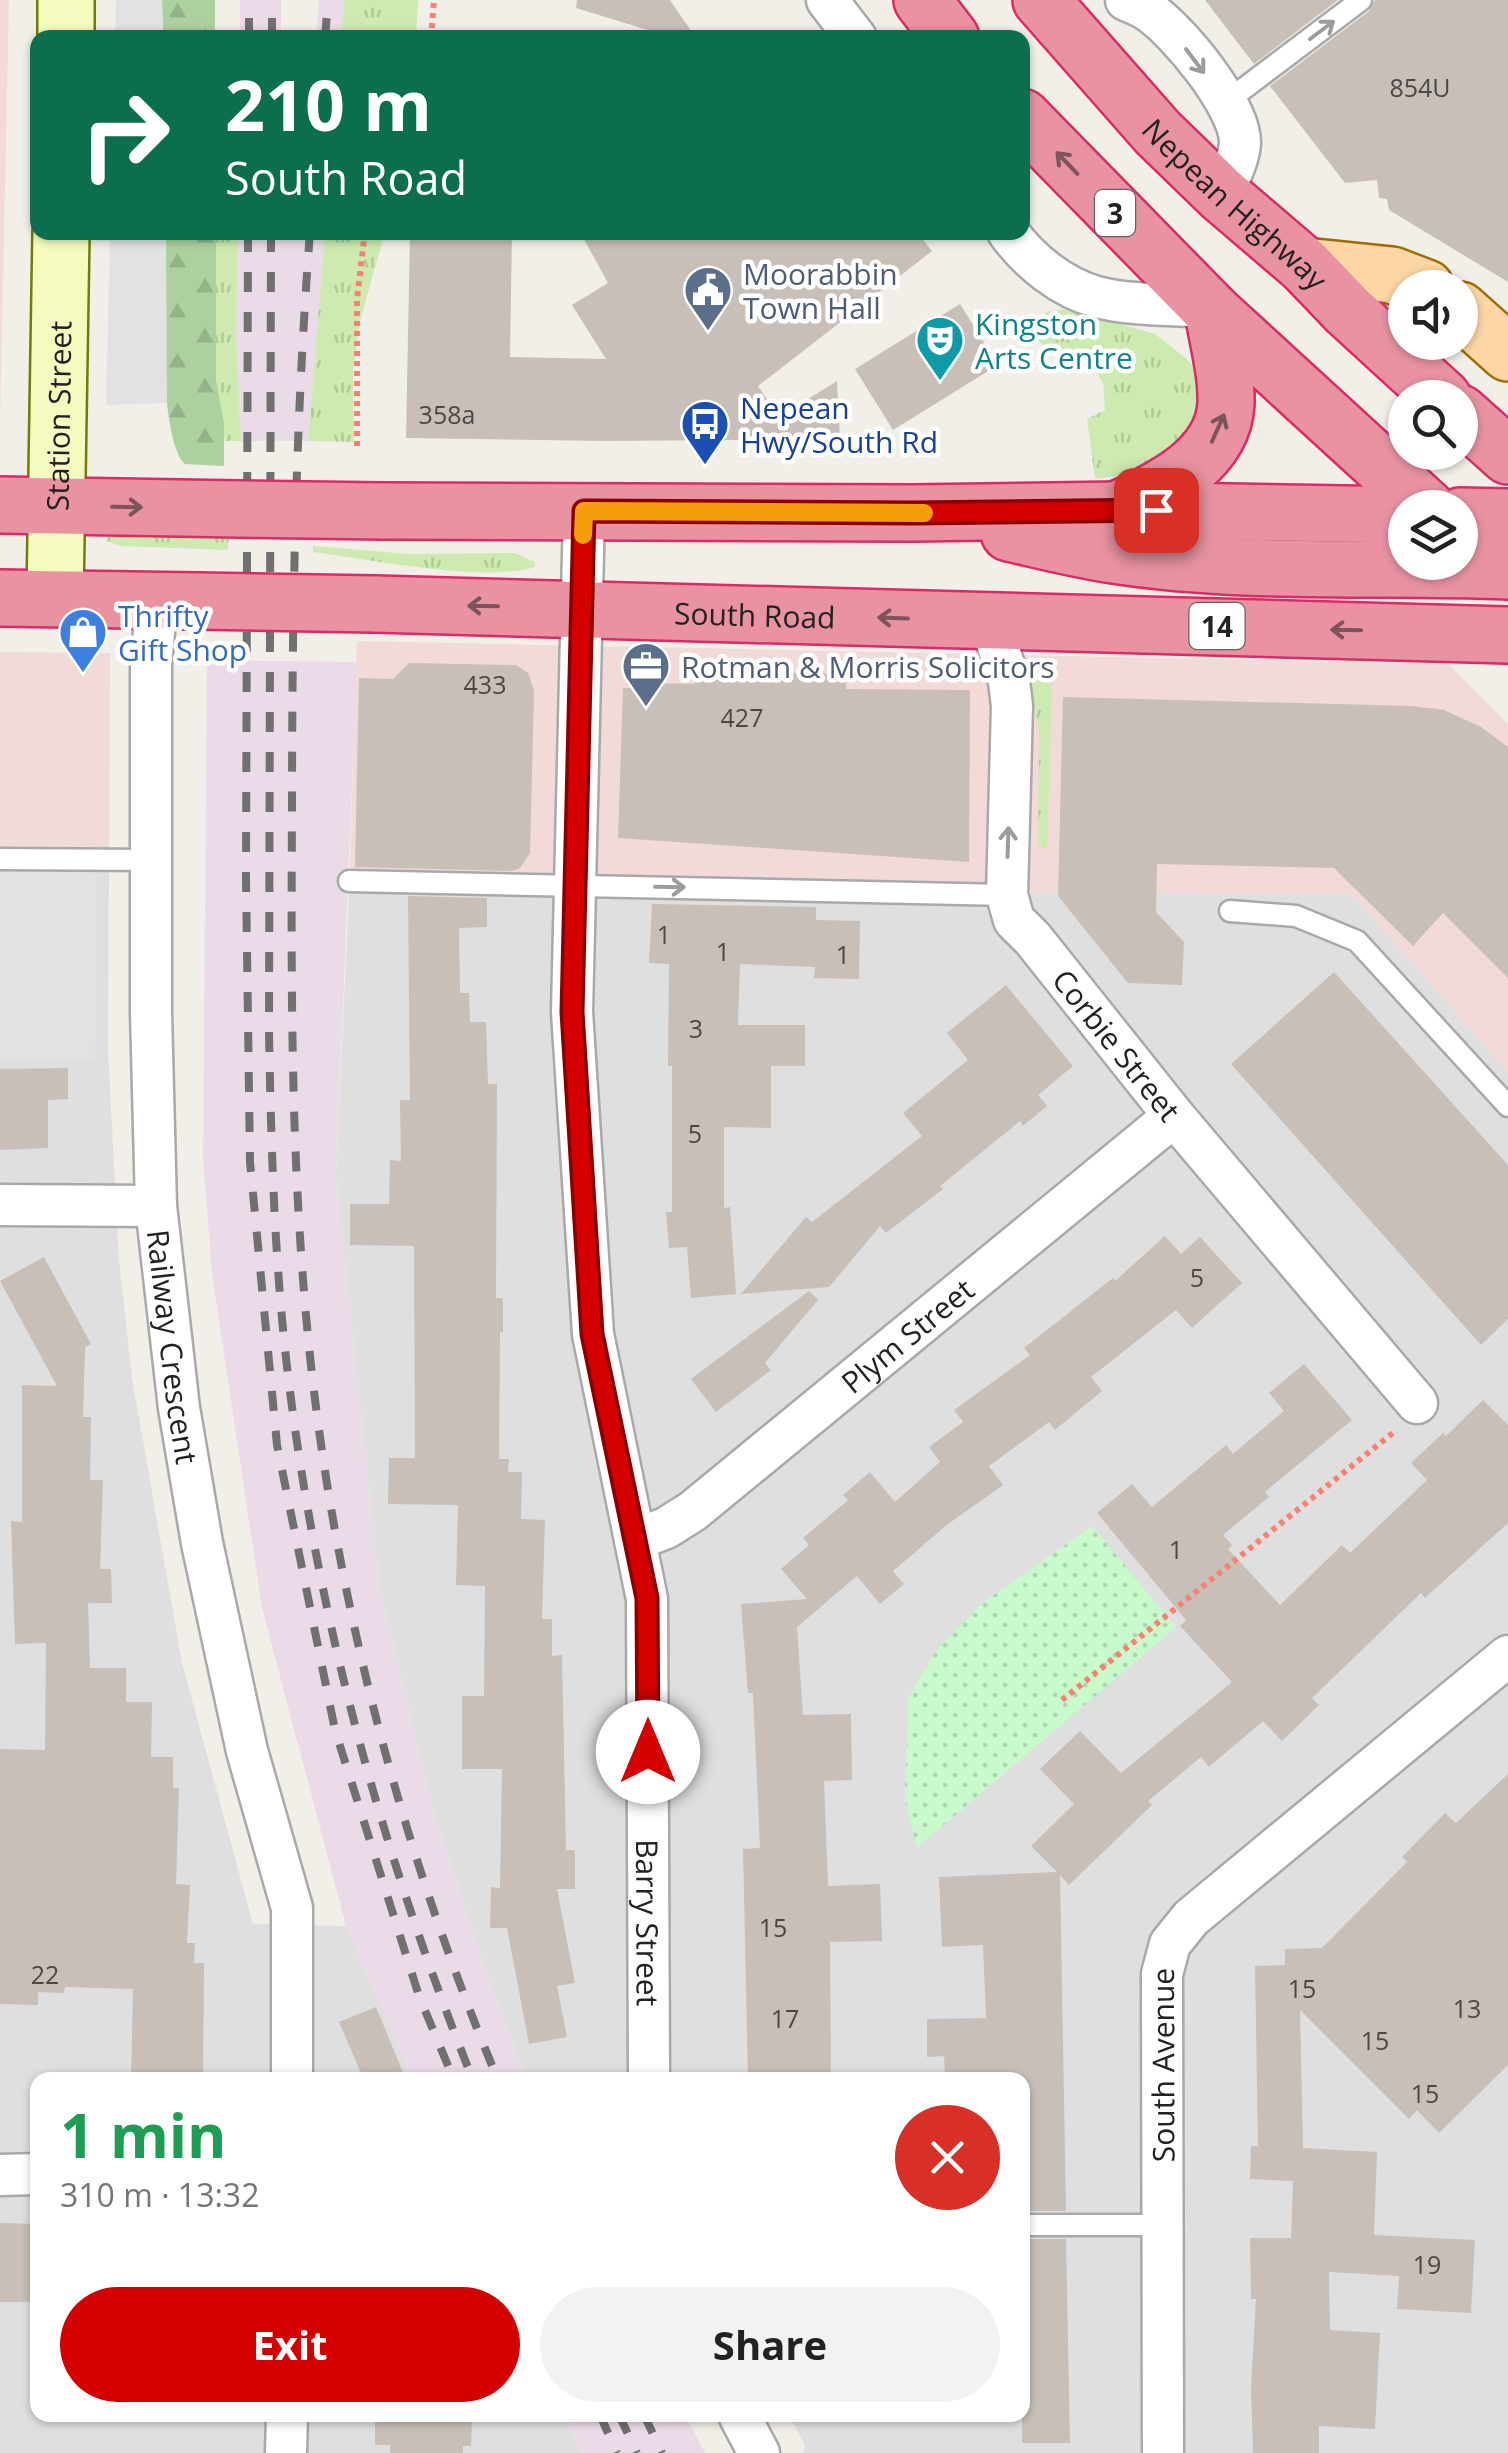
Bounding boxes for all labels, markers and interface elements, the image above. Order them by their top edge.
one-way arrow [1308,20,1335,41]
one-way arrow [1185,47,1206,74]
text: 210 m [225,56,432,152]
icon: right [60,70,190,200]
house number: 854U [1389,70,1451,104]
street label: Nepean Highway [1134,109,1338,299]
text: South Road [225,147,467,208]
one-way arrow [1055,152,1079,176]
road number: 3 [1095,190,1135,236]
place label: Moorabbin Town Hall [743,253,898,328]
public building icon: Moorabbin Town Hall [682,264,734,332]
map controls [1388,270,1478,580]
button: sound [1388,270,1478,360]
place label: Kingston Arts Centre [975,303,1133,378]
theatre icon: Kingston Arts Centre [914,314,966,382]
street label: Station Street [36,321,80,511]
button: search [1388,380,1478,470]
place label: Nepean Hwy/South Rd [740,387,938,462]
house number: 358a [419,397,475,431]
bus stop icon: Nepean Hwy/South Rd [679,398,731,466]
one-way arrow [1210,413,1228,444]
pin [1114,468,1199,553]
icon: arrive [1129,483,1184,538]
button: layers [1388,490,1478,580]
one-way arrow [110,498,142,517]
street label: South Road [674,592,836,637]
place label: Thrifty Gift Shop [118,595,247,670]
one-way arrow [468,597,500,616]
road number: 14 [1190,603,1244,649]
shop icon: Thrifty Gift Shop [57,606,109,674]
one-way arrow [877,608,909,627]
one-way arrow [1331,620,1363,639]
office icon: Rotman & Morris Solicitors [620,640,672,708]
place label: Rotman & Morris Solicitors [681,646,1055,687]
house number: 433 [464,667,506,701]
house number: 427 [721,700,763,734]
one-way arrow [998,826,1017,858]
one-way arrow [654,878,686,897]
house number: 1 [657,917,671,951]
house number: 1 [716,934,730,968]
house number: 1 [836,937,850,971]
street label: Corbie Street [1044,960,1190,1129]
house number: 3 [689,1011,703,1045]
house number: 5 [688,1116,702,1150]
street label: Railway Crescent [138,1227,209,1467]
house number: 5 [1190,1260,1204,1294]
street label: Plym Street [832,1269,982,1402]
house number: 1 [1169,1532,1183,1566]
position arrow [596,1700,700,1804]
street label: Barry Street [627,1839,669,2006]
house number: 15 [759,1910,787,1944]
house number: 22 [31,1957,59,1991]
street label: South Avenue [1141,1968,1183,2162]
house number: 15 [1288,1971,1316,2005]
house number: 13 [1453,1991,1481,2025]
house number: 17 [771,2001,799,2035]
house number: 15 [1361,2023,1389,2057]
house number: 15 [1411,2076,1439,2110]
text: 1 min [60,2094,227,2176]
button: close [895,2105,1000,2210]
text: 310 m · 13:32 [60,2173,259,2216]
house number: 19 [1413,2247,1441,2281]
button: Exit [60,2287,520,2402]
button: Share [540,2287,1000,2402]

